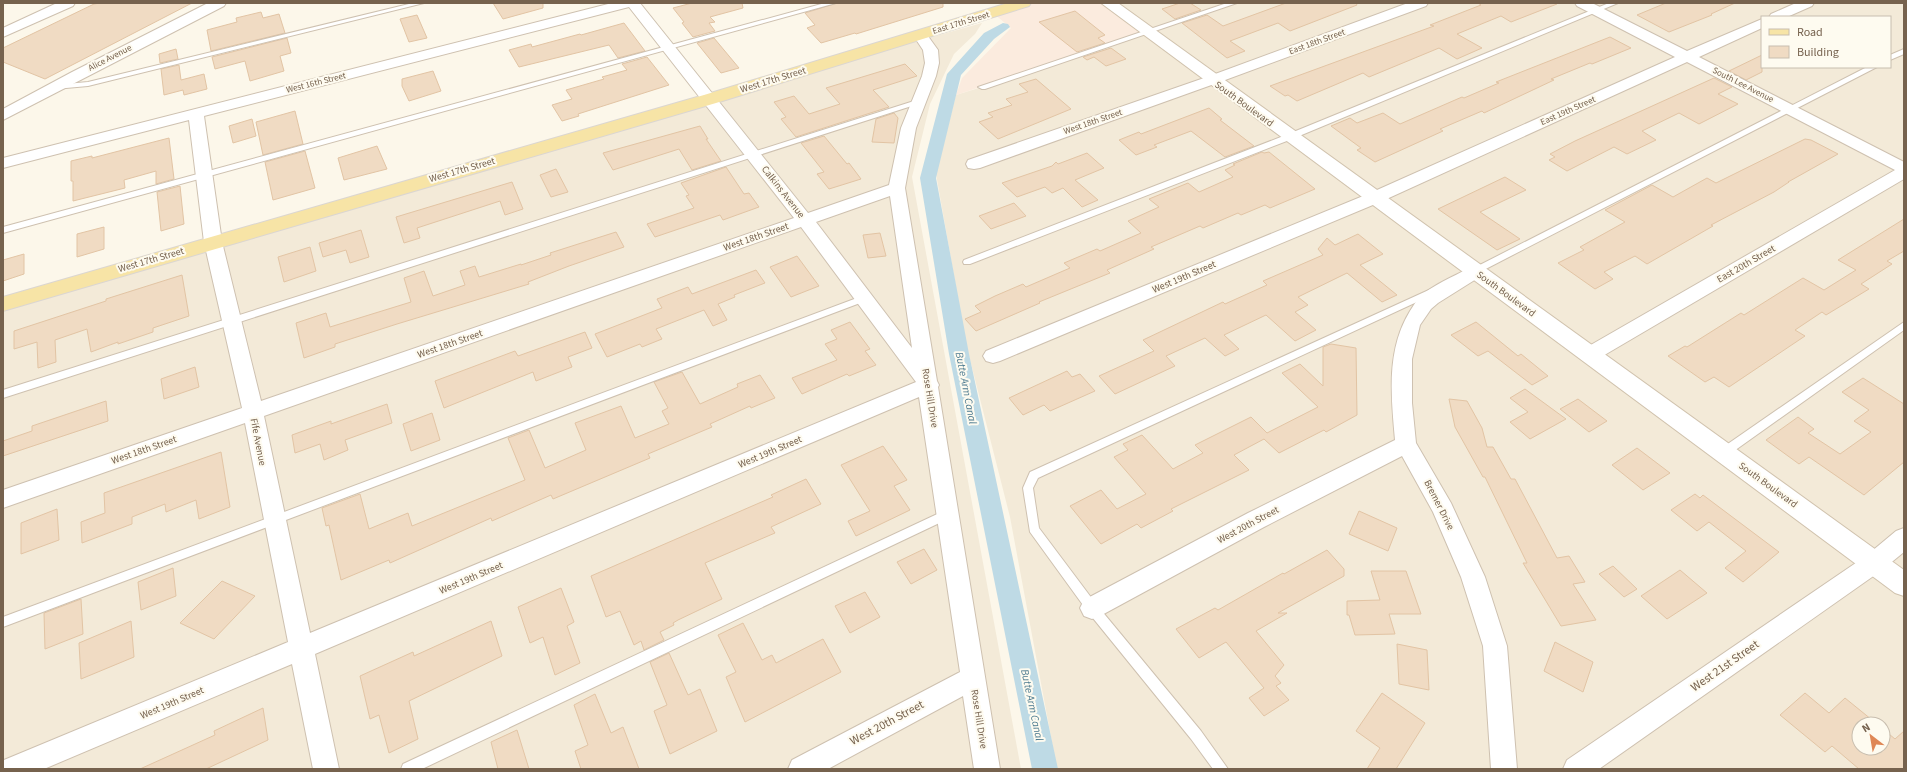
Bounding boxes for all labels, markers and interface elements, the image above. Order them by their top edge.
street label: East 17th Street [931,8,991,38]
legend [1761,16,1891,68]
text: Road [1797,24,1823,41]
street label: East 18th Street [1287,26,1347,58]
street label: Alice Avenue [86,41,135,75]
text: Building [1797,44,1839,61]
street label: West 17th Street [738,63,808,97]
street label: South Lee Avenue [1710,64,1776,106]
street label: West 16th Street [285,69,347,97]
street label: South Boulevard [1212,78,1276,130]
street label: East 19th Street [1538,93,1598,129]
street label: West 18th Street [1062,106,1124,138]
street label: West 17th Street [427,154,497,186]
street label: Calkins Avenue [758,163,808,221]
street label: West 18th Street [722,219,791,255]
street label: East 20th Street [1714,241,1778,286]
street label: West 17th Street [116,244,186,276]
street label: West 19th Street [1150,257,1219,297]
street label: South Boulevard [1474,268,1538,320]
street label: West 18th Street [416,326,485,362]
water label: Butte Arm Canal [952,351,980,426]
street label: Rose Hill Drive [918,367,942,429]
street label: Fife Avenue [247,417,269,467]
street label: West 18th Street [110,432,179,468]
street label: West 19th Street [736,432,805,472]
street label: South Boulevard [1736,459,1800,511]
street label: Bremer Drive [1420,477,1458,533]
street label: West 20th Street [1215,503,1282,547]
street label: West 19th Street [437,558,506,598]
street label: West 21st Street [1687,636,1763,696]
water label: Butte Arm Canal [1017,668,1047,743]
street label: West 19th Street [138,683,207,723]
street label: Rose Hill Drive [967,688,991,750]
street label: West 20th Street [847,696,927,750]
north arrow [1851,716,1891,756]
text: N [1859,720,1873,736]

